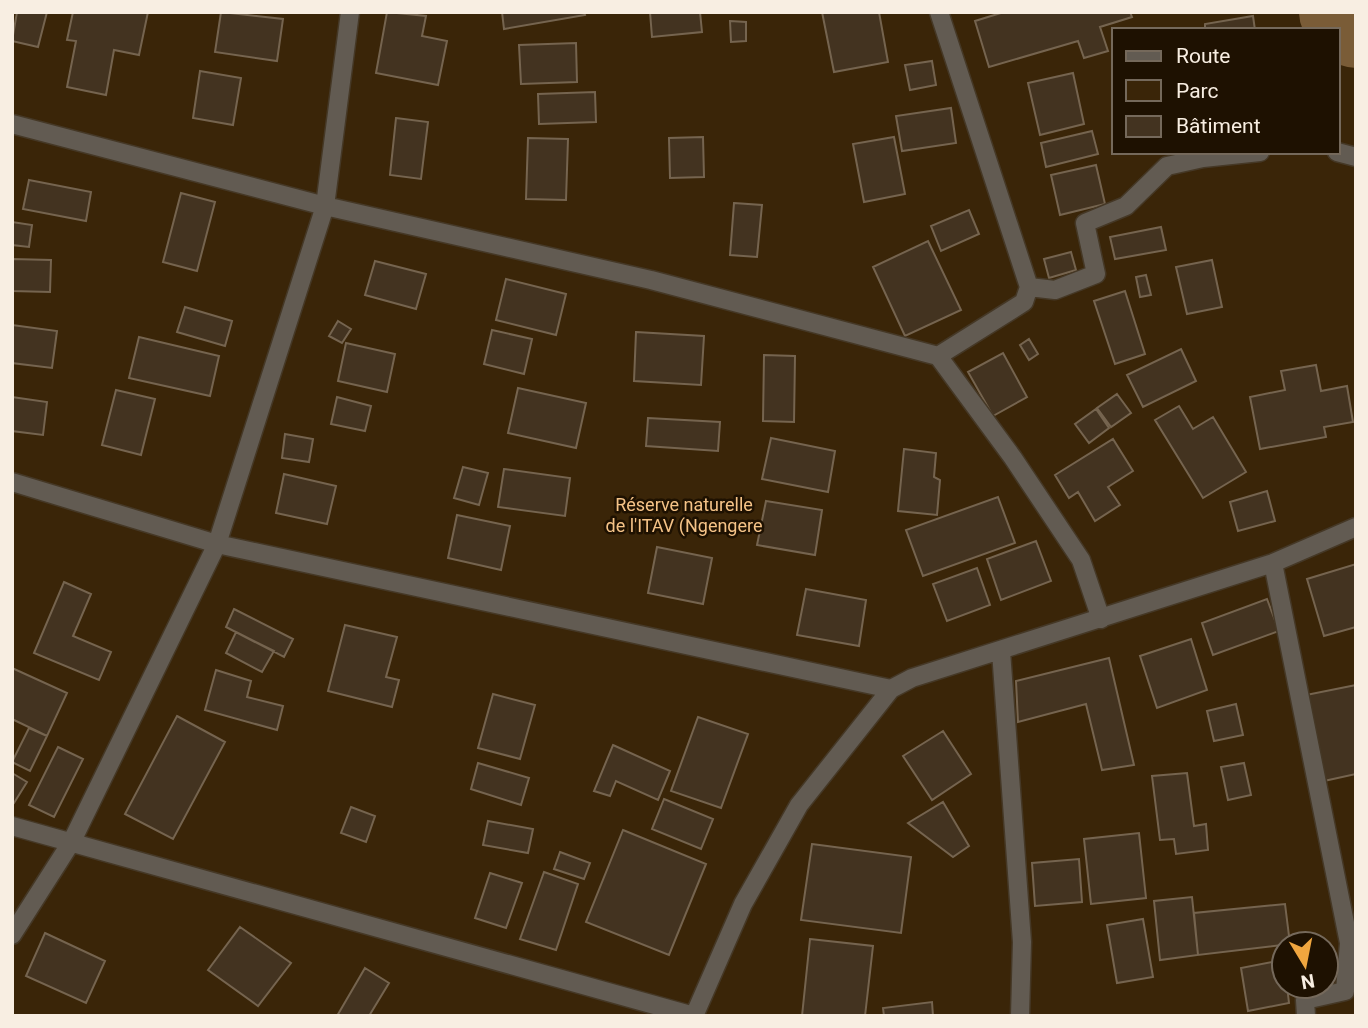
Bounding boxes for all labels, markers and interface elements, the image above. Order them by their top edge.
legend [1112,28,1340,154]
text: Route [1176,44,1231,68]
text: Parc [1176,79,1218,103]
text: Bâtiment [1176,114,1261,138]
park label: Réserve naturelle de l'ITAV (Ngengere [606,494,763,537]
north arrow [1270,930,1340,1000]
text: N [1299,969,1316,994]

